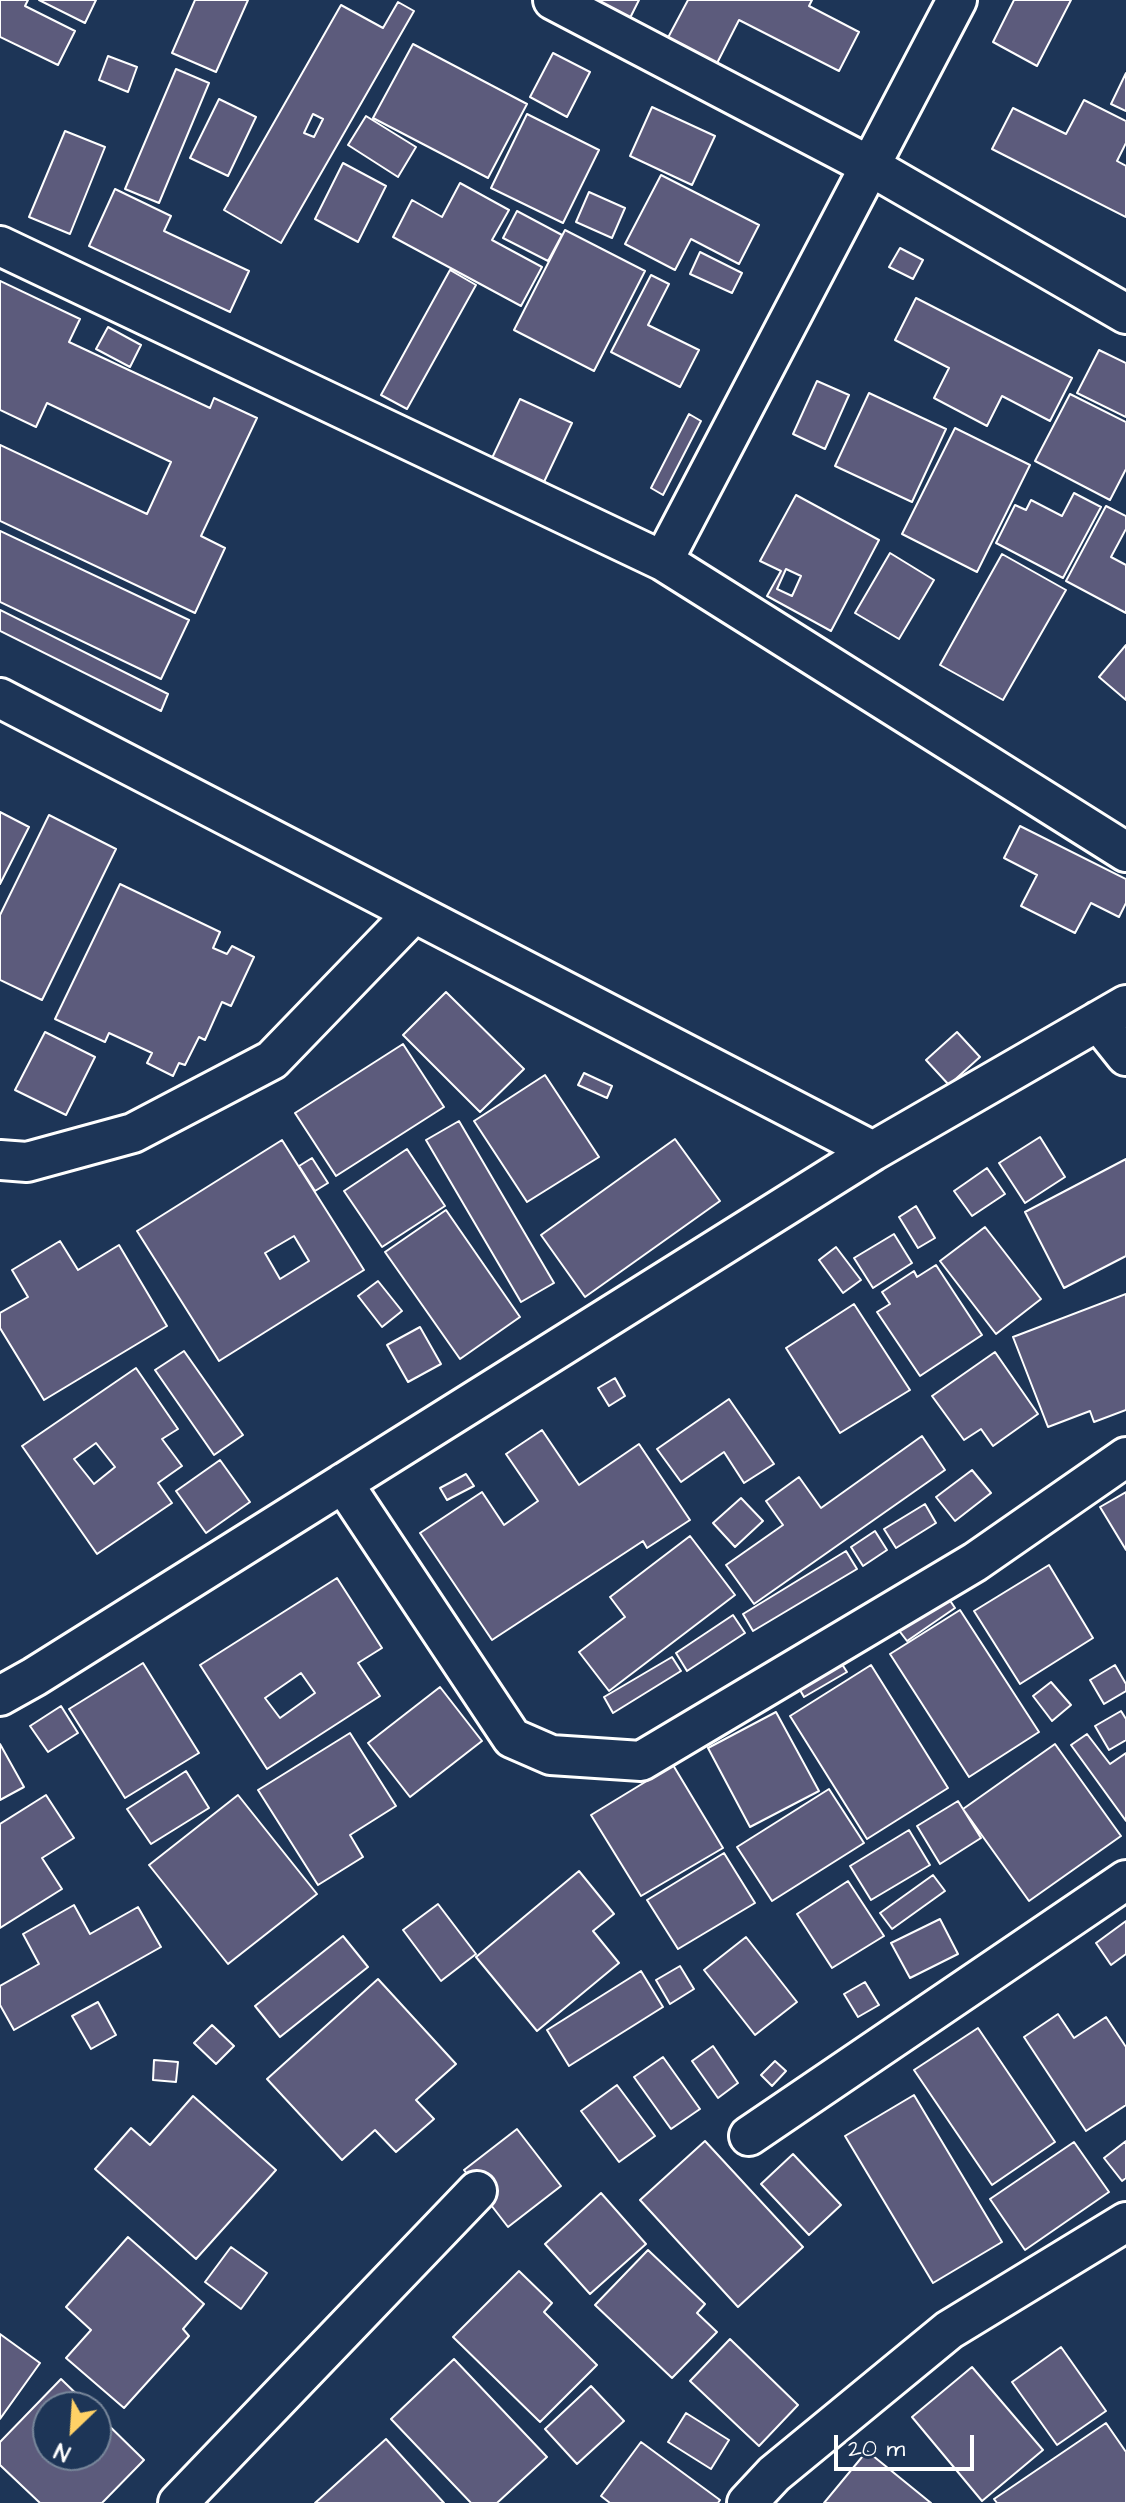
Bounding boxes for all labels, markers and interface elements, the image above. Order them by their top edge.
north arrow [32,2391,112,2471]
scale bar [838,2419,978,2469]
text: 20 m [848,2432,905,2466]
text: N [50,2434,75,2468]

